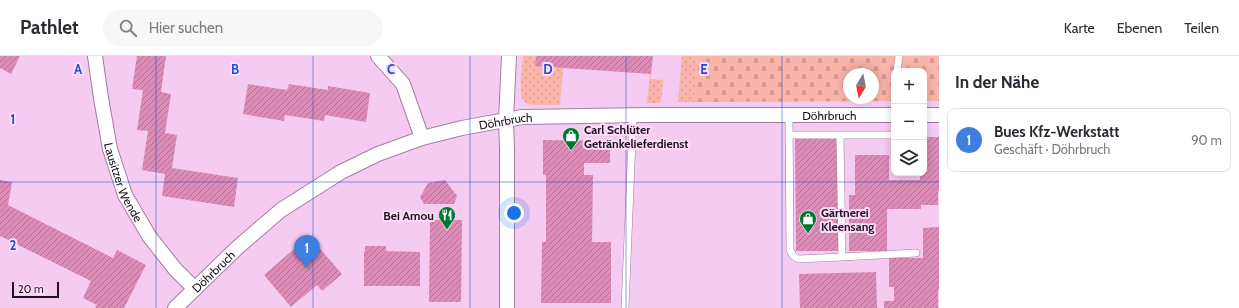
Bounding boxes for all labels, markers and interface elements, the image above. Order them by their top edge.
search box [103,10,383,46]
text: Pathlet [20,16,79,39]
icon: search [117,17,139,39]
text: Hier suchen [149,19,223,37]
text: Karte [1064,19,1095,37]
text: Ebenen [1117,19,1162,37]
text: Teilen [1184,19,1219,37]
text: A [74,61,83,77]
text: B [231,61,239,77]
text: C [387,61,395,77]
text: D [543,61,553,77]
text: E [700,61,708,77]
north arrow [843,68,879,104]
map controls [891,68,927,176]
button: + [891,68,927,104]
text: In der Nähe [955,72,1039,92]
button: − [891,104,927,140]
street label: Döhrbruch [802,108,857,123]
street label: Döhrbruch [478,109,533,132]
text: 1 [11,111,15,127]
place label: Carl Schlüter Getränkelieferdienst [584,122,688,151]
text: Bues Kfz-Werkstatt [994,123,1119,141]
shop icon: Carl Schlüter Getränkelieferdienst [561,126,581,151]
text: 1 [967,132,971,148]
text: 90 m [1191,132,1222,148]
button: layers [891,140,927,176]
street label: Lausitzer Wende [101,141,146,224]
text: Geschäft · Döhrbruch [994,141,1110,157]
your location [504,203,524,223]
restaurant icon: Bei Amou [437,205,457,230]
place label: Gärtnerei Kleensang [821,205,874,234]
place label: Bei Amou [383,208,434,223]
shop icon: Gärtnerei Kleensang [798,209,818,234]
pin: 1 [294,235,320,268]
text: 2 [10,237,17,253]
street label: Döhrbruch [188,247,238,295]
scale bar [12,280,59,299]
text: 20 m [18,282,44,296]

